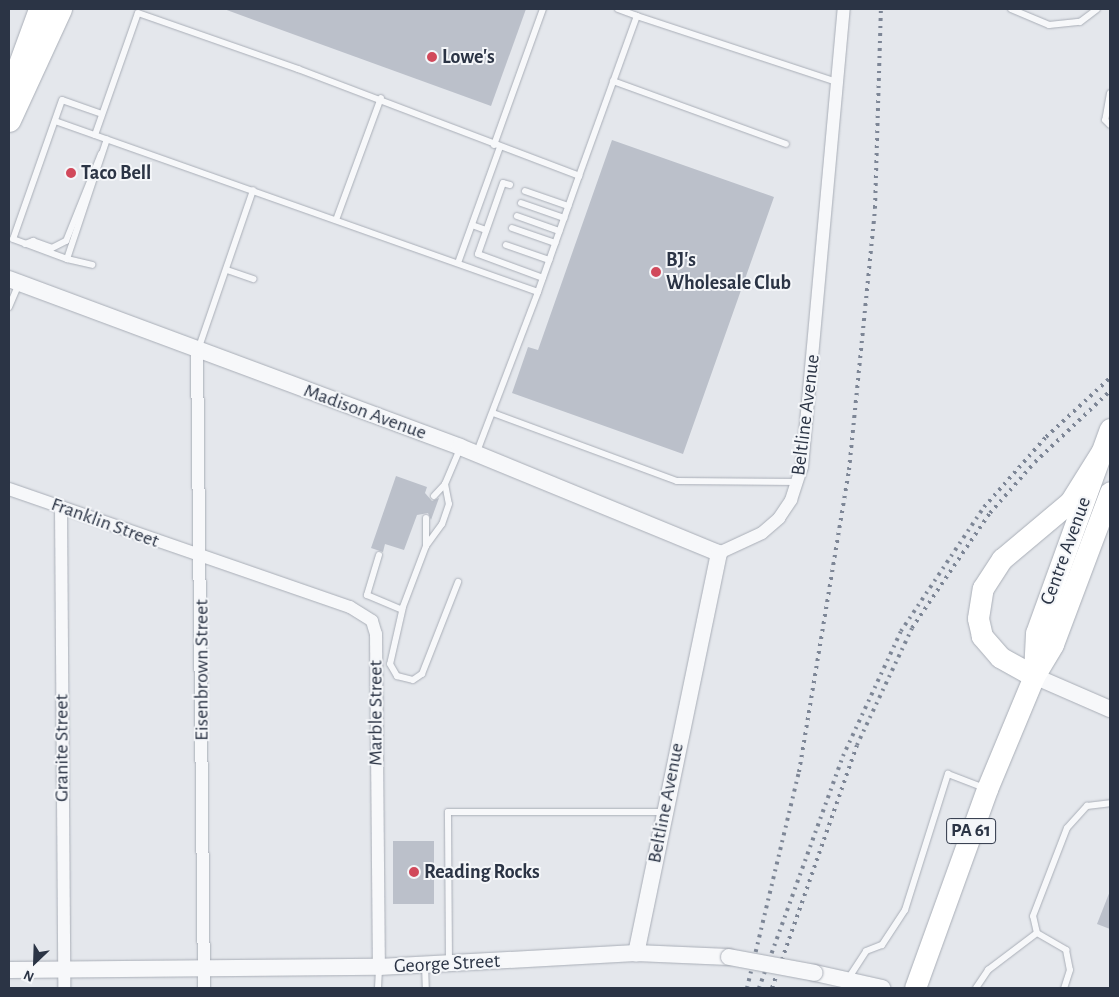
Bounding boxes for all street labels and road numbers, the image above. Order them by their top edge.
street label: Beltline Avenue [787,353,825,477]
street label: Madison Avenue [300,379,430,445]
street label: Franklin Street [48,492,162,554]
street label: Centre Avenue [1035,494,1097,608]
street label: Eisenbrown Street [190,599,214,741]
street label: Marble Street [364,660,388,766]
street label: Granite Street [50,694,74,802]
street label: Beltline Avenue [643,741,689,865]
road number: PA 61 [946,814,996,848]
street label: George Street [393,949,501,979]

